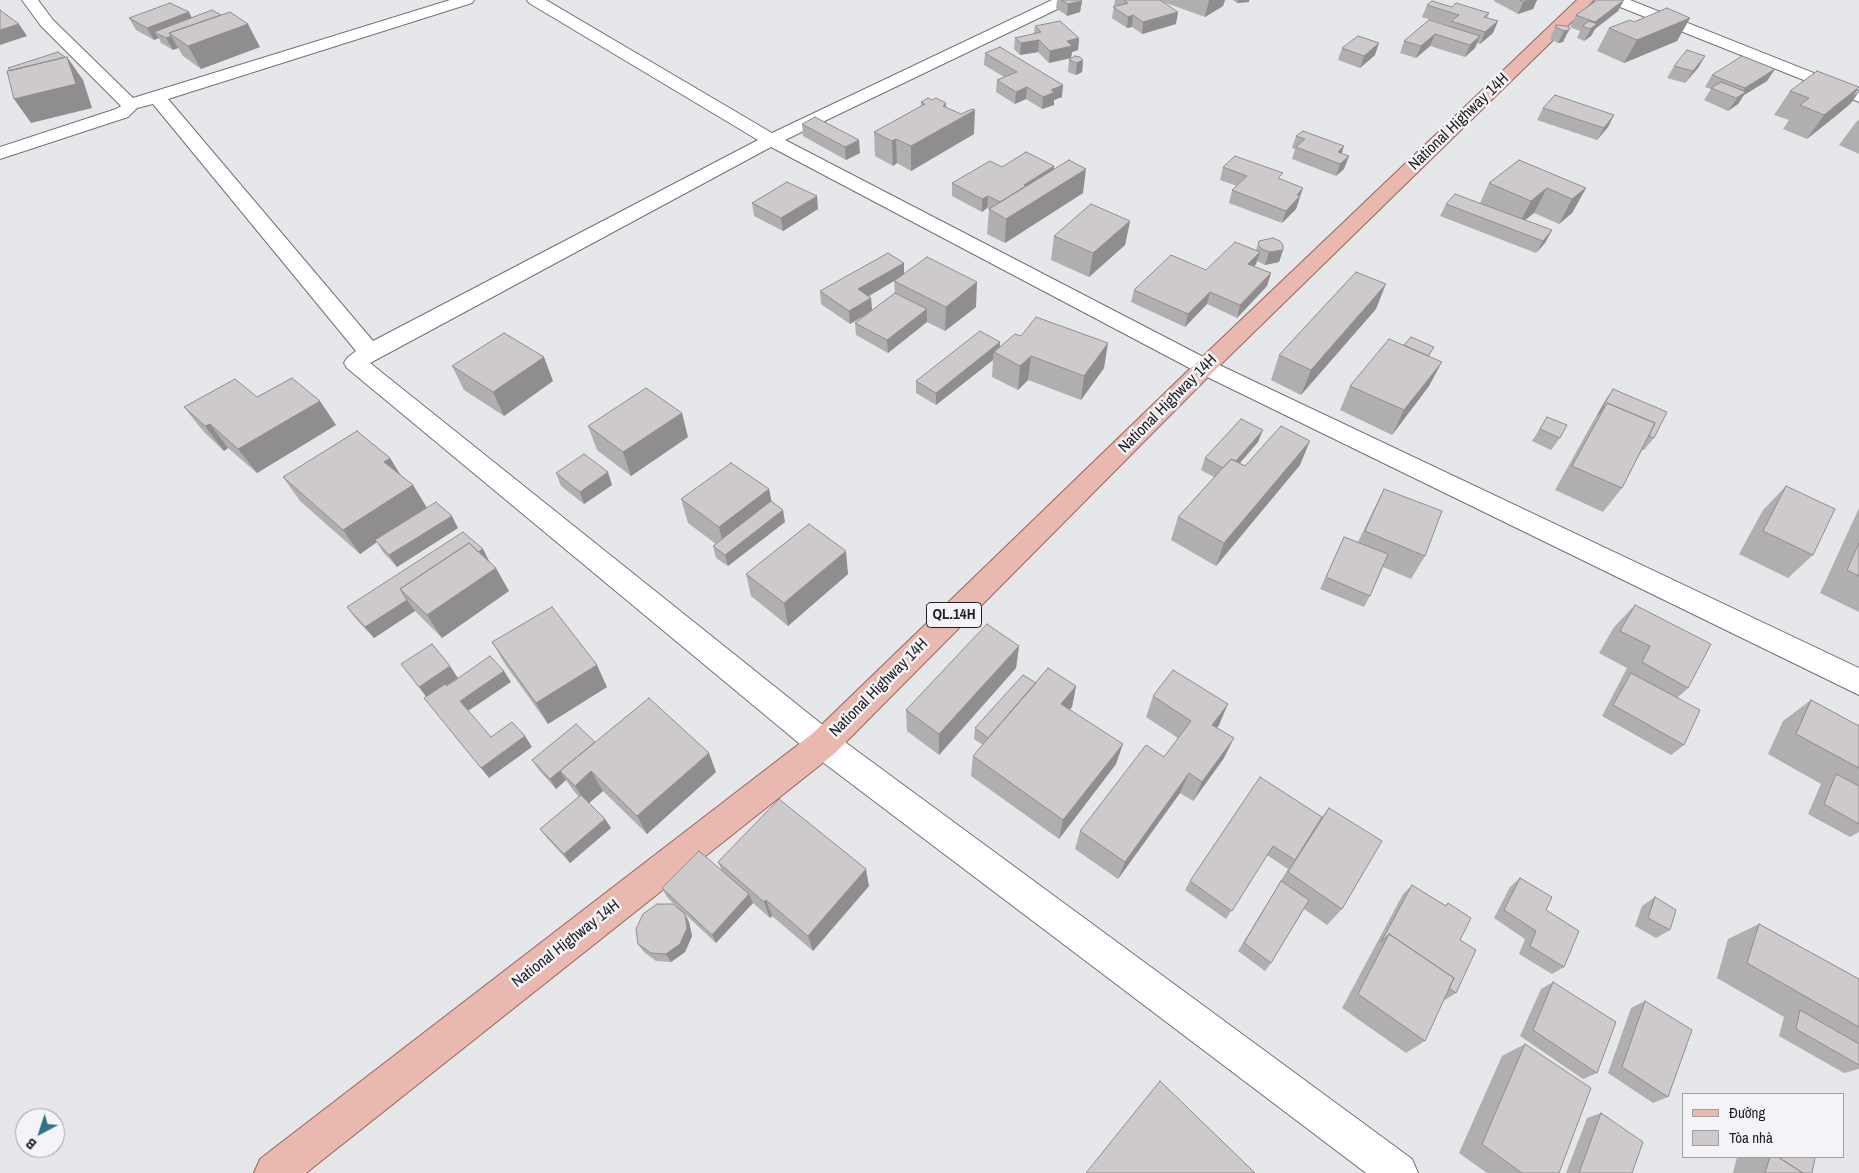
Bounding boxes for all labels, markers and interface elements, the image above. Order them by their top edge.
street label: National Highway 14H [1405,70,1513,174]
street label: National Highway 14H [1115,351,1221,457]
road number: QL.14H [926,602,982,628]
street label: National Highway 14H [826,635,932,741]
street label: National Highway 14H [508,896,624,992]
legend [1682,1093,1844,1158]
text: Đường [1729,1102,1765,1123]
north arrow [15,1108,65,1158]
text: Tòa nhà [1729,1127,1773,1148]
text: B [22,1134,40,1153]

